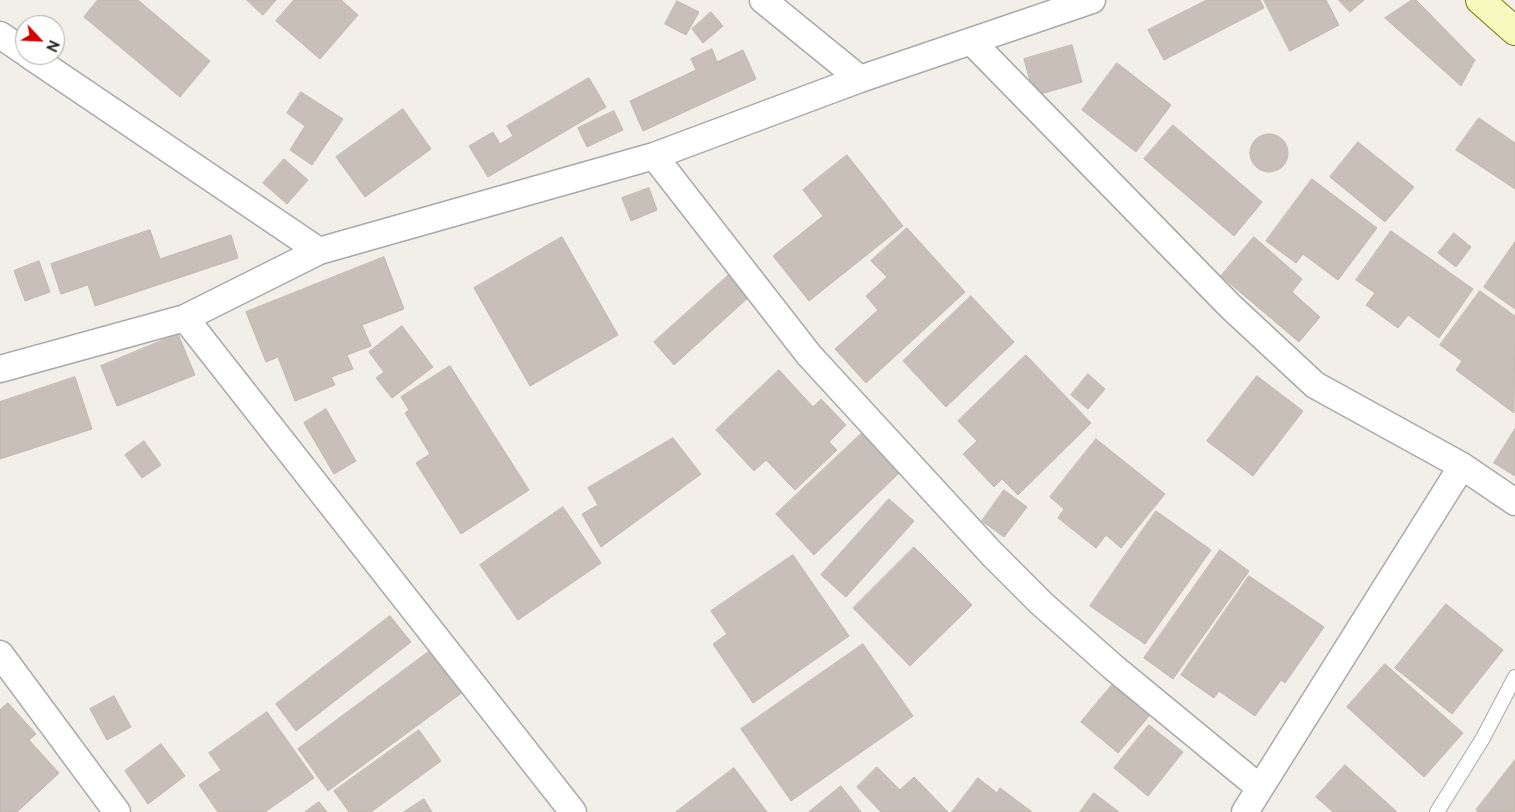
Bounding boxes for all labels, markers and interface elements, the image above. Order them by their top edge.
north arrow [15,15,65,65]
text: N [43,38,62,54]

